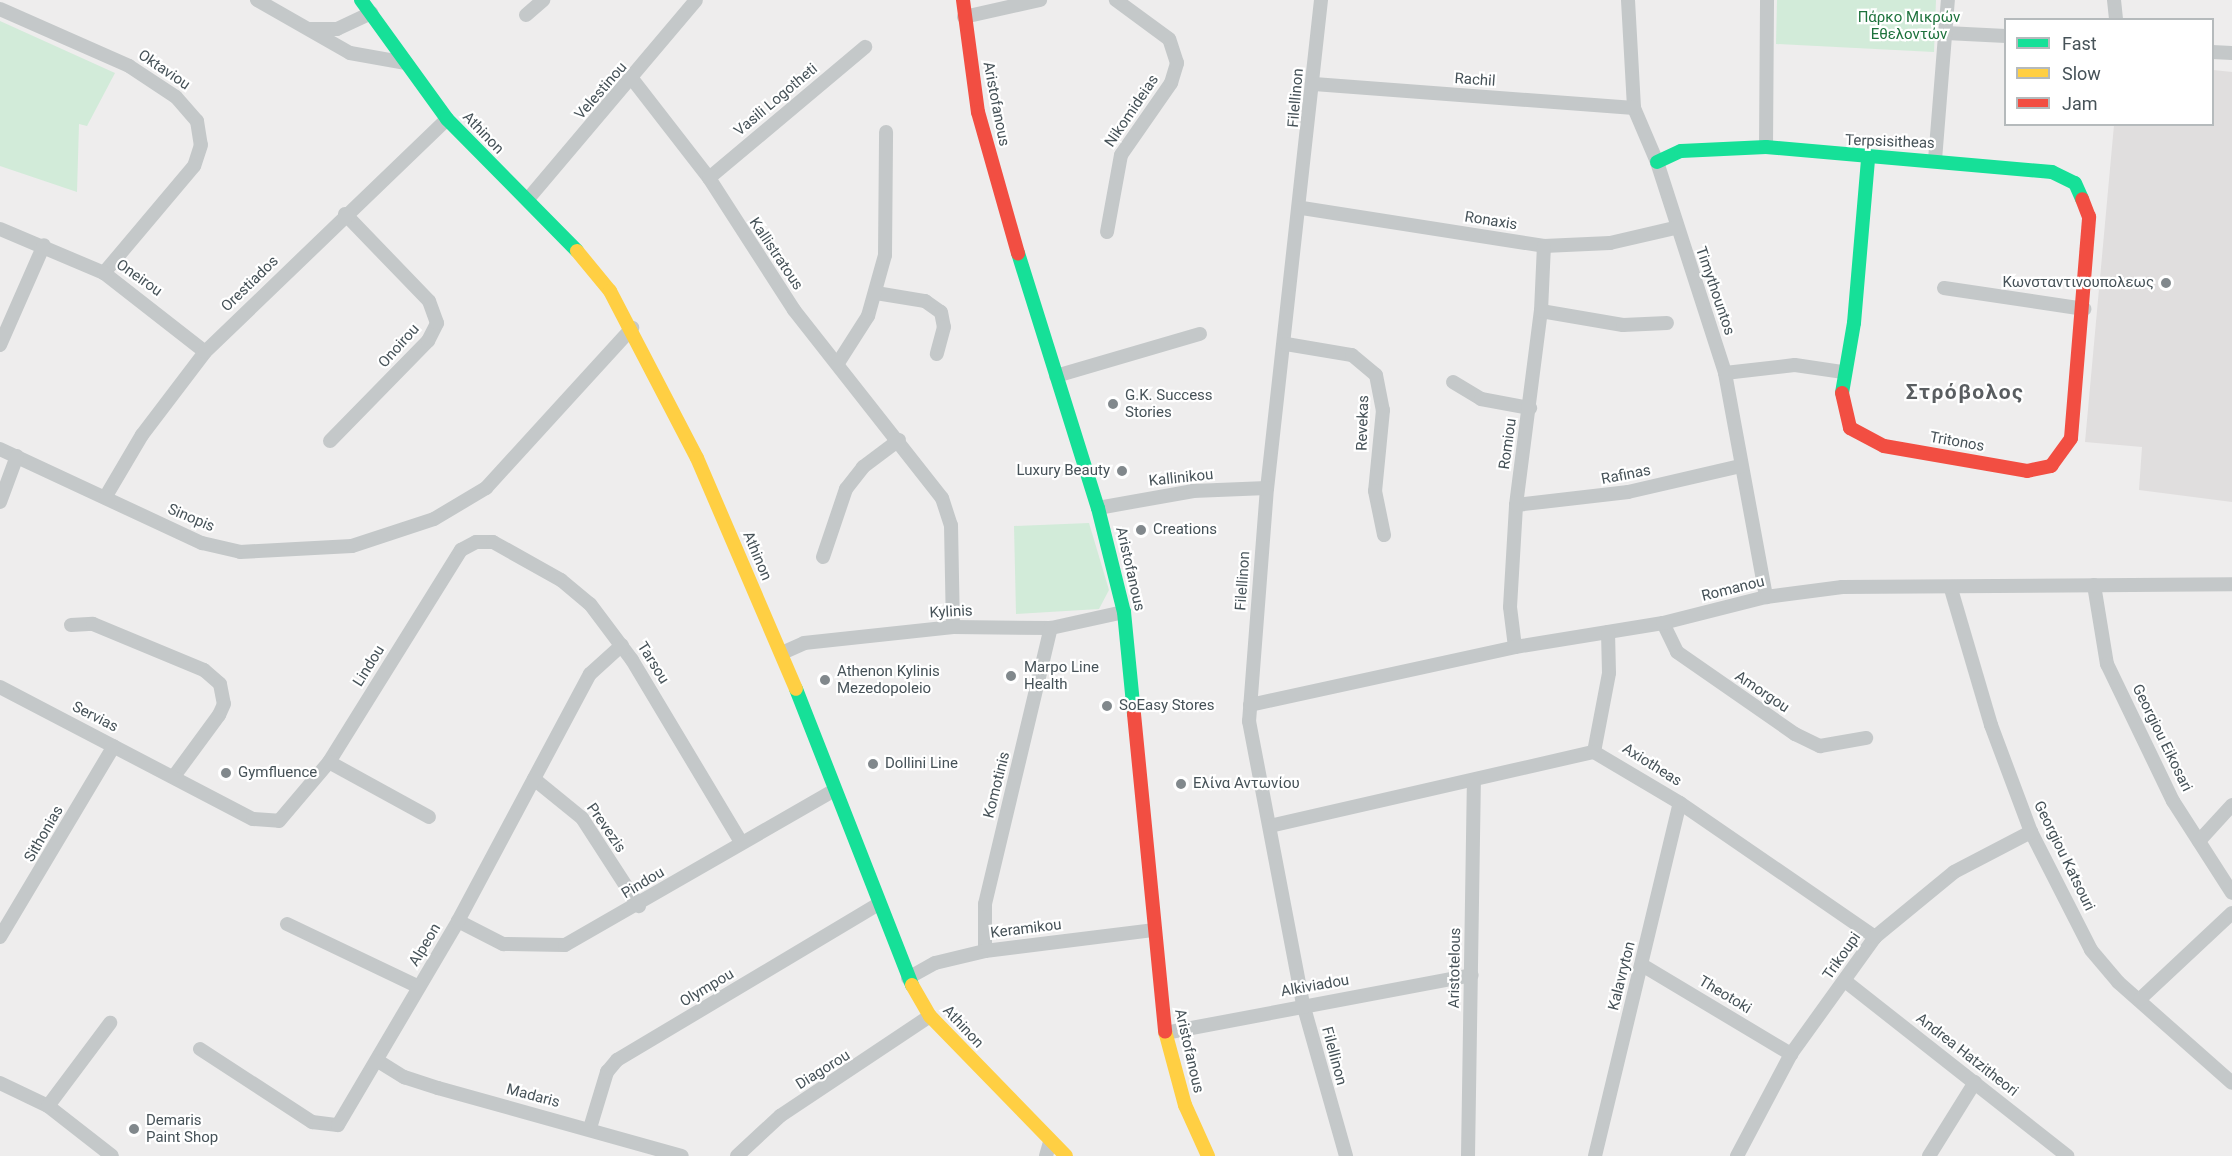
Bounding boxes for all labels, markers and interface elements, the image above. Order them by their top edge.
park label: Πάρκο Μικρών Εθελοντών [1858,8,1960,43]
legend [2004,18,2214,126]
text: Fast [2062,33,2097,54]
street label: Oktaviou [135,46,193,94]
street label: Velestinou [571,59,631,123]
street label: Vasili Logotheti [731,60,821,140]
street label: Aristofanous [979,60,1013,148]
text: Slow [2062,63,2101,84]
street label: Filellinon [1284,68,1308,128]
street label: Rachil [1454,70,1496,90]
street label: Nikomideias [1101,71,1163,151]
text: Jam [2062,93,2098,114]
street label: Athinon [459,108,507,158]
street label: Terpsisitheas [1845,131,1935,153]
street label: Ronaxis [1463,208,1519,234]
street label: Kallistratous [745,214,807,294]
street label: Timythountos [1691,244,1739,338]
street label: Orestiados [218,252,282,316]
street label: Oneirou [113,256,165,300]
place label: Κωνσταντινουπολεως [2002,274,2154,292]
marker: Κωνσταντινουπολεως [2159,276,2173,290]
street label: Onoirou [375,320,423,372]
district label: Στρόβολος [1906,379,2024,405]
place label: G.K. Success Stories [1125,386,1213,421]
street label: Revekas [1353,395,1373,451]
marker: G.K. Success Stories [1106,397,1120,411]
street label: Romiou [1496,417,1520,471]
street label: Tritonos [1928,428,1986,456]
street label: Rafinas [1600,461,1652,489]
place label: Luxury Beauty [1016,462,1110,480]
marker: Luxury Beauty [1115,464,1129,478]
street label: Kallinikou [1148,466,1214,490]
street label: Sinopis [165,500,217,536]
place label: Creations [1153,521,1217,539]
marker: Creations [1134,523,1148,537]
street label: Aristofanous [1112,525,1148,613]
street label: Athinon [739,529,775,583]
street label: Filellinon [1232,551,1254,611]
street label: Romanou [1700,572,1766,606]
street label: Kylinis [929,602,973,622]
street label: Tarsou [633,639,673,687]
street label: Lindou [349,642,389,690]
place label: Marpo Line Health [1024,658,1099,693]
place label: Athenon Kylinis Mezedopoleio [837,662,940,697]
marker: Marpo Line Health [1002,667,1020,685]
street label: Amorgou [1731,667,1793,717]
marker: Athenon Kylinis Mezedopoleio [818,673,832,687]
street label: Georgiou Eikosari [2128,681,2196,795]
place label: SoEasy Stores [1119,697,1215,715]
street label: Servias [69,698,121,736]
marker: SoEasy Stores [1100,699,1114,713]
street label: Axiotheas [1619,740,1685,790]
street label: Komotinis [980,750,1014,820]
place label: Dollini Line [885,755,958,773]
marker: Dollini Line [866,757,880,771]
place label: Gymfluence [238,764,317,782]
marker: Gymfluence [219,766,233,780]
place label: Ελίνα Αντωνίου [1193,775,1300,793]
marker: Ελίνα Αντωνίου [1174,777,1188,791]
street label: Georgiou Katsouri [2030,798,2098,914]
street label: Prevezis [583,800,629,856]
street label: Sithonias [21,803,67,865]
street label: Pindou [618,863,668,903]
street label: Keramikou [989,916,1063,942]
street label: Alpeon [405,920,445,970]
street label: Aristotelous [1445,928,1465,1008]
street label: Trikoupi [1819,929,1865,983]
street label: Kalavryton [1605,940,1639,1012]
street label: Olympou [677,965,737,1011]
street label: Alkiviadou [1279,971,1351,1001]
street label: Theotoki [1695,972,1755,1018]
street label: Athinon [939,1002,987,1052]
street label: Aristofanous [1171,1007,1207,1095]
street label: Andrea Hatzitheori [1912,1010,2022,1100]
street label: Filellinon [1318,1025,1350,1087]
street label: Diagorou [793,1046,853,1094]
street label: Madaris [504,1080,562,1112]
place label: Demaris Paint Shop [146,1111,218,1146]
marker: Demaris Paint Shop [127,1122,141,1136]

